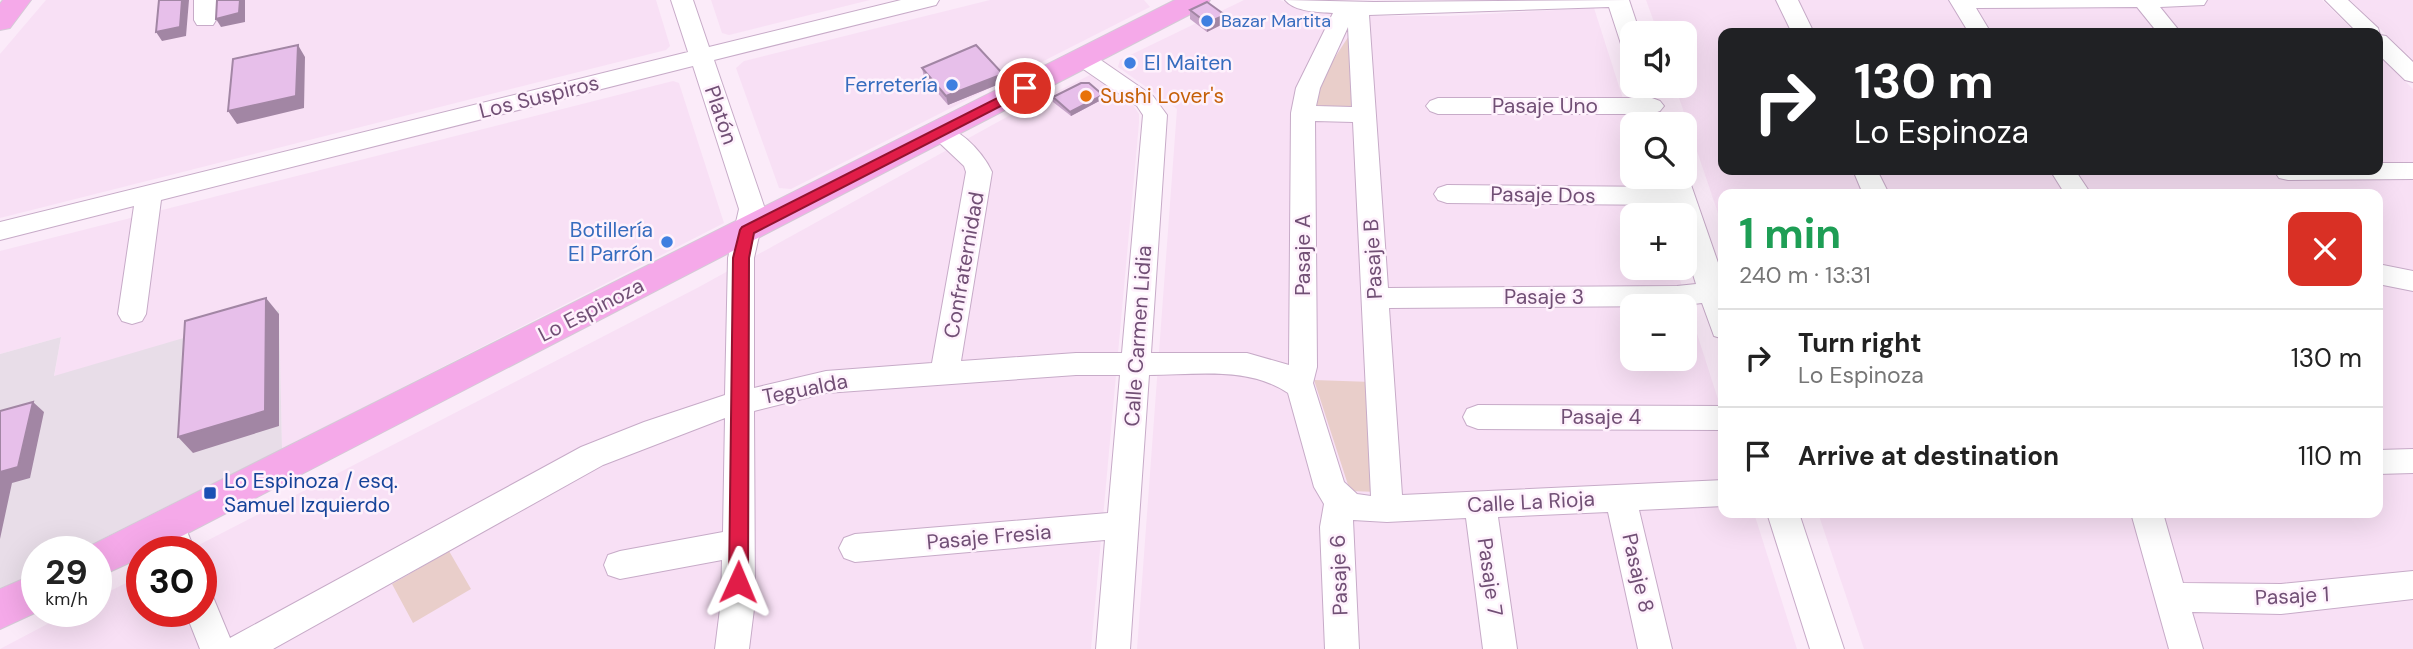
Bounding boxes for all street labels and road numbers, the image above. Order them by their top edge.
street label: Los Suspiros [476,69,602,125]
street label: Platón [698,82,744,148]
street label: Pasaje Uno [1492,92,1598,120]
street label: Pasaje Dos [1490,180,1596,210]
street label: Confraternidad [937,190,991,340]
street label: Pasaje A [1289,214,1317,296]
street label: Pasaje B [1357,218,1389,300]
street label: Calle Carmen Lidia [1118,244,1158,428]
street label: Lo Espinoza [533,271,649,349]
street label: Pasaje 3 [1504,283,1584,311]
street label: Tegualda [760,367,850,411]
street label: Pasaje 4 [1561,403,1641,431]
street label: Calle La Rioja [1466,485,1596,519]
street label: Pasaje Fresia [925,518,1053,556]
street label: Pasaje 8 [1615,531,1661,615]
street label: Pasaje 6 [1324,534,1354,616]
street label: Pasaje 7 [1471,536,1509,618]
street label: Pasaje 1 [2254,580,2330,612]

